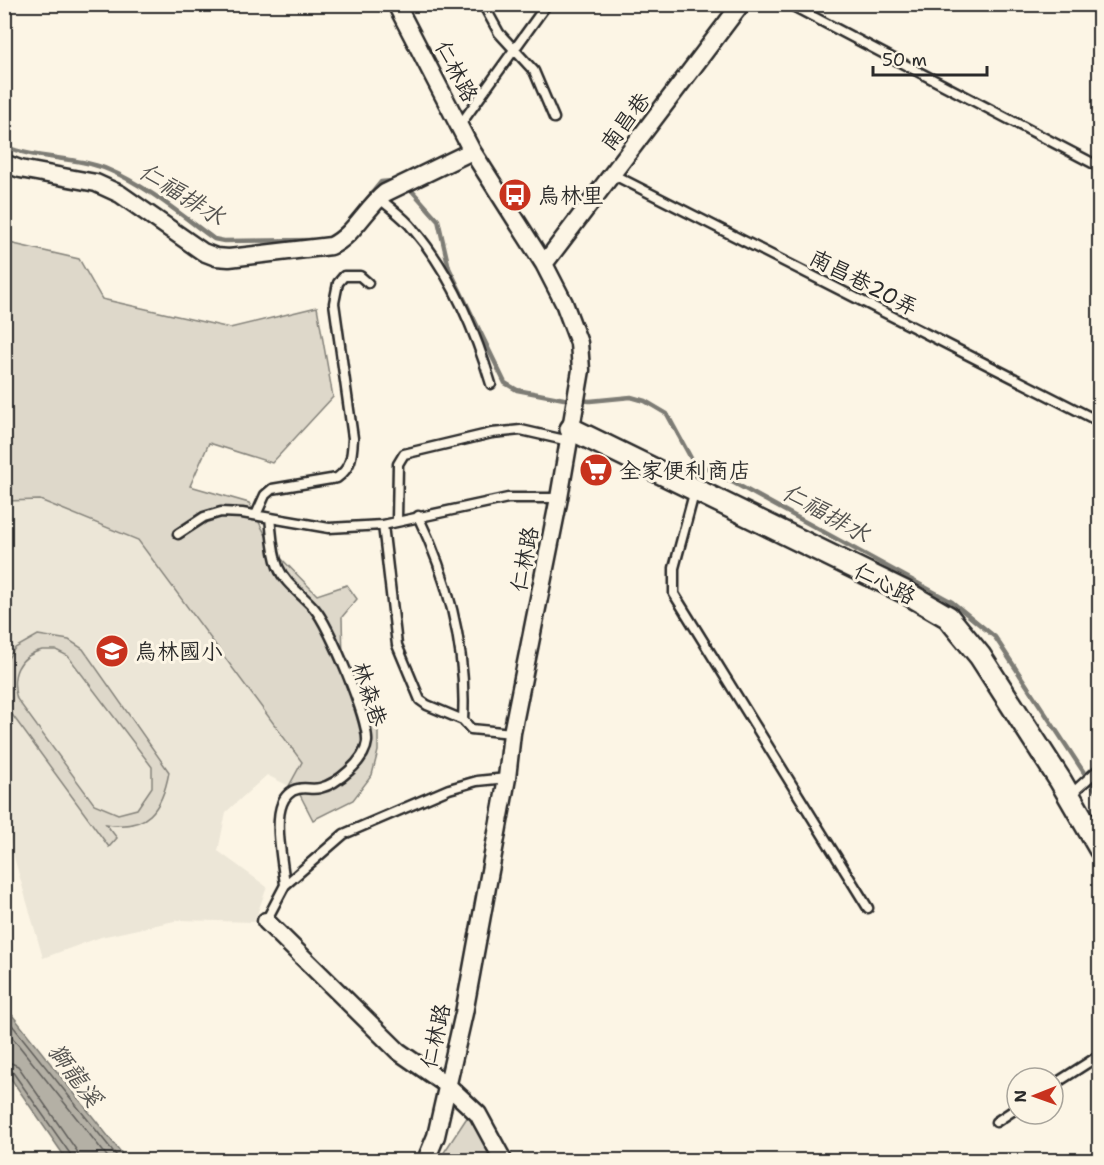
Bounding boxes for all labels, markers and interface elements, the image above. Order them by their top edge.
street label: 仁林路 [428,35,485,107]
scale bar [873,39,987,77]
text: 50 m [882,48,927,72]
street label: 南昌巷 [594,86,657,156]
water label: 仁福排水 [133,155,232,234]
bus stop icon: 烏林里 [497,177,533,213]
place label: 烏林里 [538,181,604,210]
street label: 南昌巷20弄 [805,243,923,322]
supermarket icon: 全家便利商店 [578,452,614,488]
place label: 全家便利商店 [619,456,751,485]
water label: 仁福排水 [776,476,877,551]
street label: 仁林路 [504,524,545,594]
street label: 仁心路 [849,556,921,611]
school or university icon: 烏林國小 [94,633,130,669]
place label: 烏林國小 [135,637,223,666]
street label: 林森巷 [346,658,394,730]
street label: 仁林路 [414,1001,457,1072]
water label: 獅龍溪 [41,1037,111,1115]
north arrow [1005,1066,1065,1126]
text: N [1010,1090,1031,1103]

